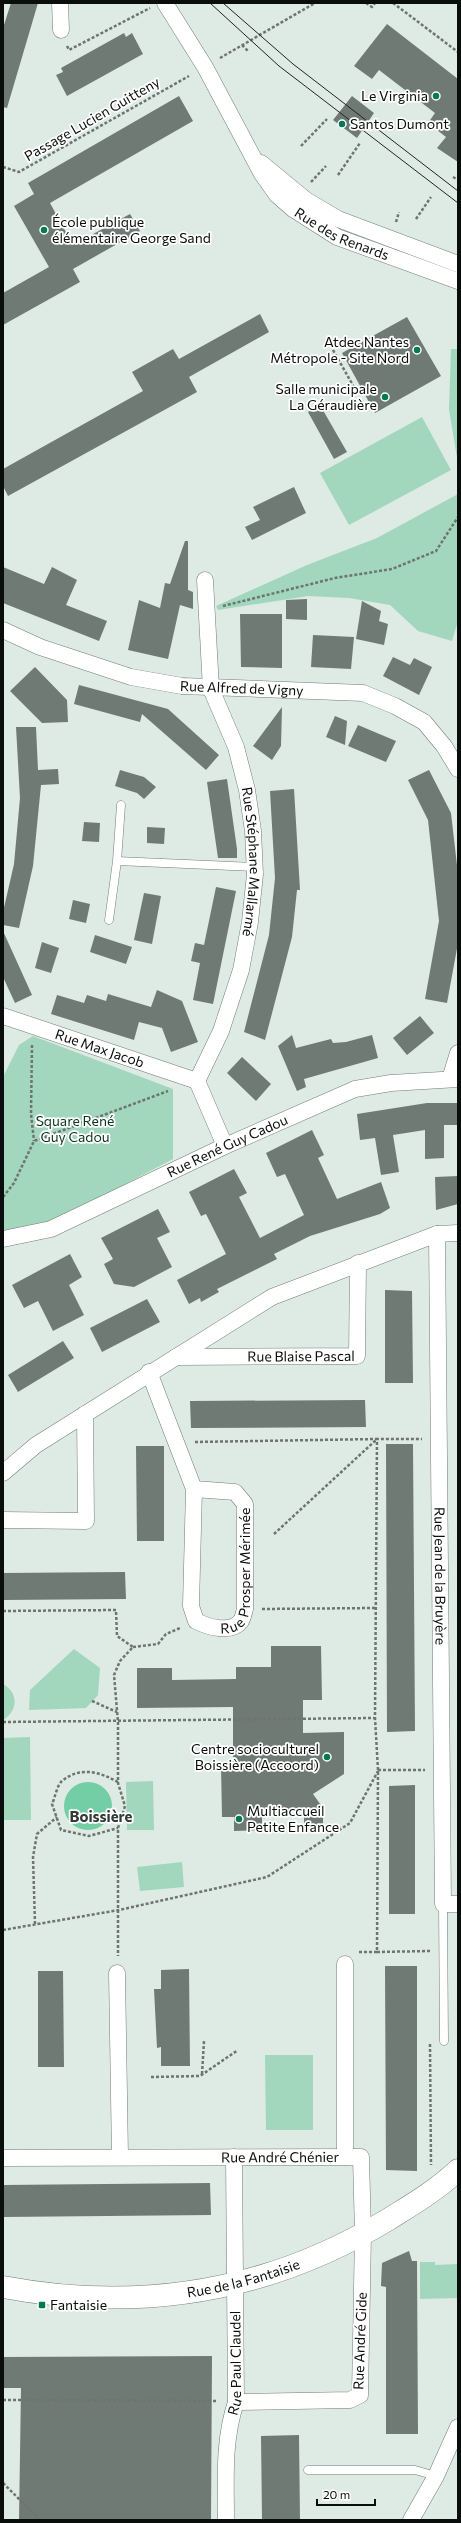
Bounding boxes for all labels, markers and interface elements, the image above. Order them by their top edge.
street label: Passage Lucien Guitteny [21,73,163,164]
place label: Le Virginia [361,87,428,104]
marker: Le Virginia [431,91,441,101]
place label: Santos Dumont [350,115,449,132]
marker: Santos Dumont [337,119,347,129]
street label: Rue des Renards [292,203,391,263]
place label: École publique élémentaire George Sand [52,213,211,246]
marker: École publique élémentaire George Sand [39,225,49,235]
place label: Atdec Nantes Métropole - Site Nord [270,333,409,366]
marker: Atdec Nantes Métropole - Site Nord [412,345,422,355]
place label: Salle municipale La Géraudière [276,380,377,413]
marker: Salle municipale La Géraudière [380,392,390,402]
street label: Rue Alfred de Vigny [180,677,304,699]
street label: Rue Stéphane Mallarmé [239,786,264,938]
street label: Rue Max Jacob [53,1025,147,1071]
street label: Rue René Guy Cadou [164,1111,290,1180]
park label: Square René Guy Cadou [36,1112,114,1145]
street label: Rue Blaise Pascal [247,1347,355,1365]
street label: Rue Jean de la Bruyère [431,1507,450,1645]
street label: Rue Prosper Mérimée [220,1508,253,1636]
place label: Centre socioculturel Boissière (Accoord) [191,1740,319,1773]
marker: Centre socioculturel Boissière (Accoord) [322,1752,332,1762]
place label: Multiaccueil Petite Enfance [247,1802,339,1835]
district label: Boissière [70,1807,133,1825]
marker: Multiaccueil Petite Enfance [234,1814,244,1824]
street label: Rue André Chénier [221,2148,339,2165]
street label: Rue de la Fantaisie [186,2255,302,2301]
street label: Rue André Gide [349,2292,370,2390]
place label: Fantaisie [50,2296,107,2313]
marker: Fantaisie [37,2300,47,2310]
street label: Rue Paul Claudel [224,2311,245,2417]
scale bar [317,2481,375,2507]
text: 20 m [323,2487,350,2501]

